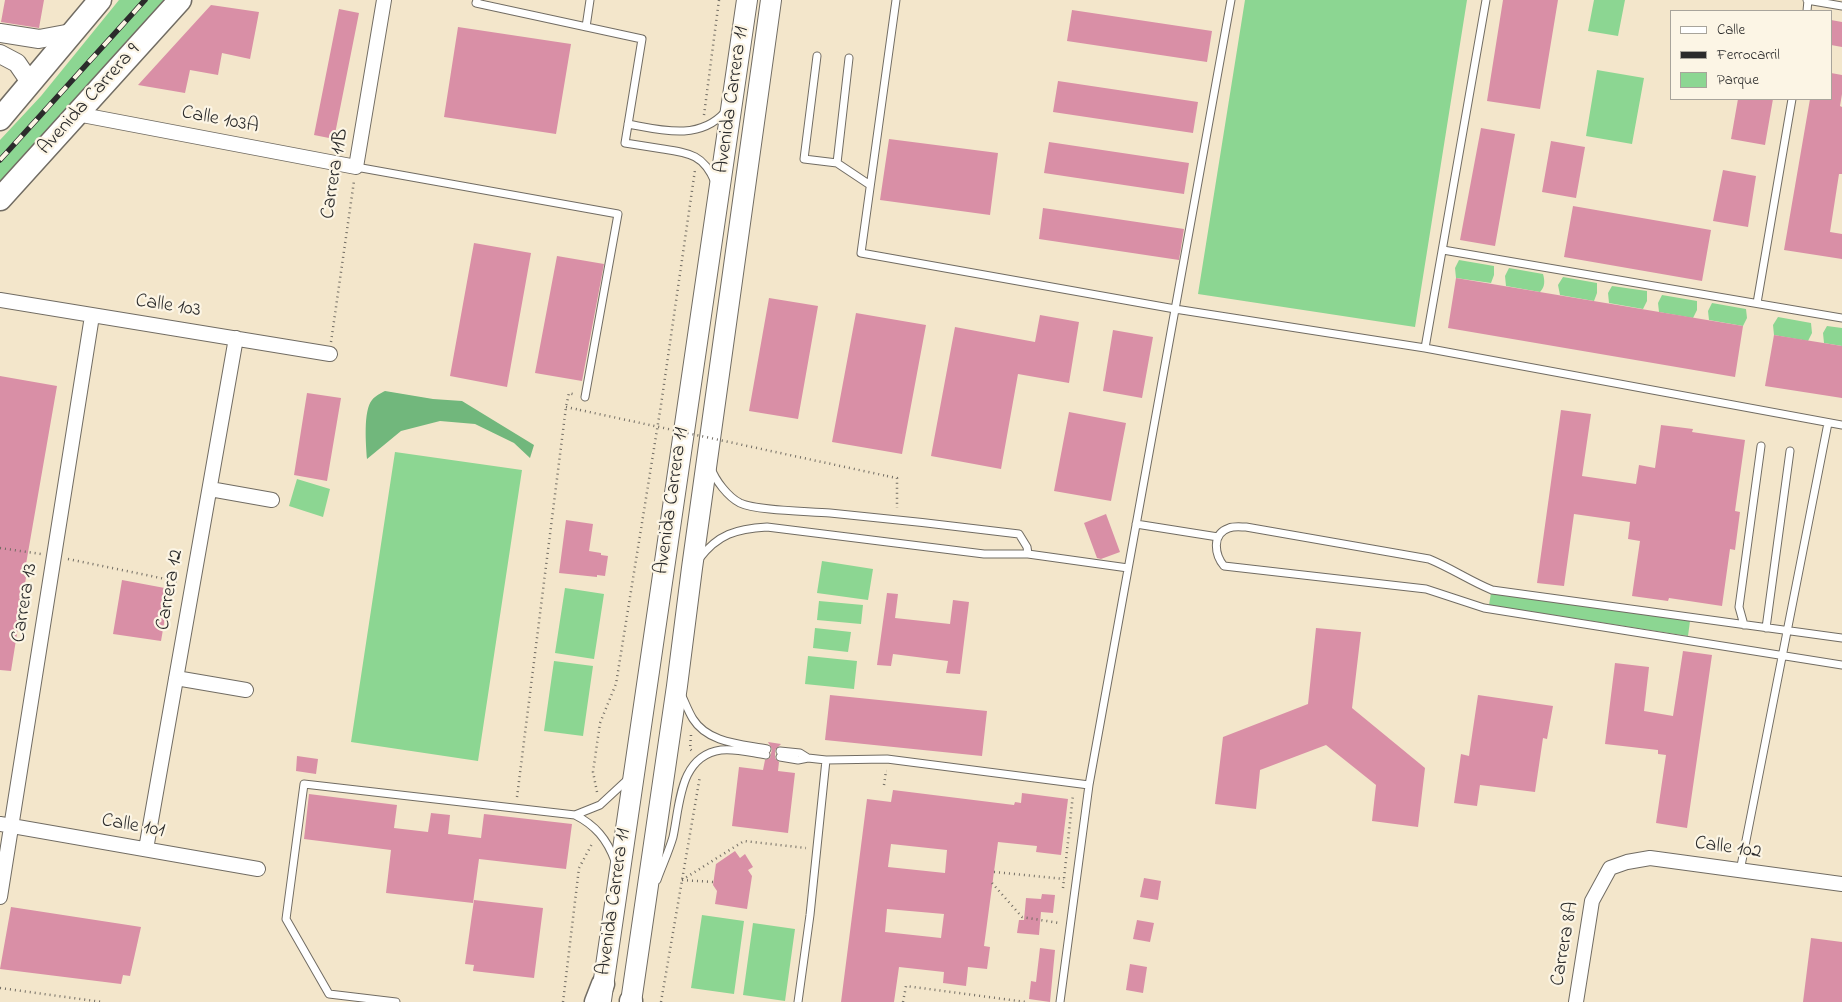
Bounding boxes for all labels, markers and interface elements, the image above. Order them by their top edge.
legend [1670,10,1832,100]
text: Calle [1717,19,1745,41]
street label: Avenida Carrera 11 [711,25,755,175]
street label: Avenida Carrera 9 [34,39,146,161]
text: Ferrocarril [1717,44,1780,66]
text: Parque [1717,69,1759,91]
street label: Calle 103A [179,102,261,140]
street label: Carrera 11B [317,127,355,221]
street label: Calle 103 [134,290,202,324]
street label: Avenida Carrera 11 [651,426,695,576]
street label: Carrera 12 [152,548,190,632]
street label: Carrera 13 [8,562,44,644]
street label: Calle 101 [99,810,167,844]
street label: Avenida Carrera 11 [593,827,637,977]
street label: Calle 102 [1693,832,1763,866]
street label: Carrera 8A [1547,900,1585,988]

